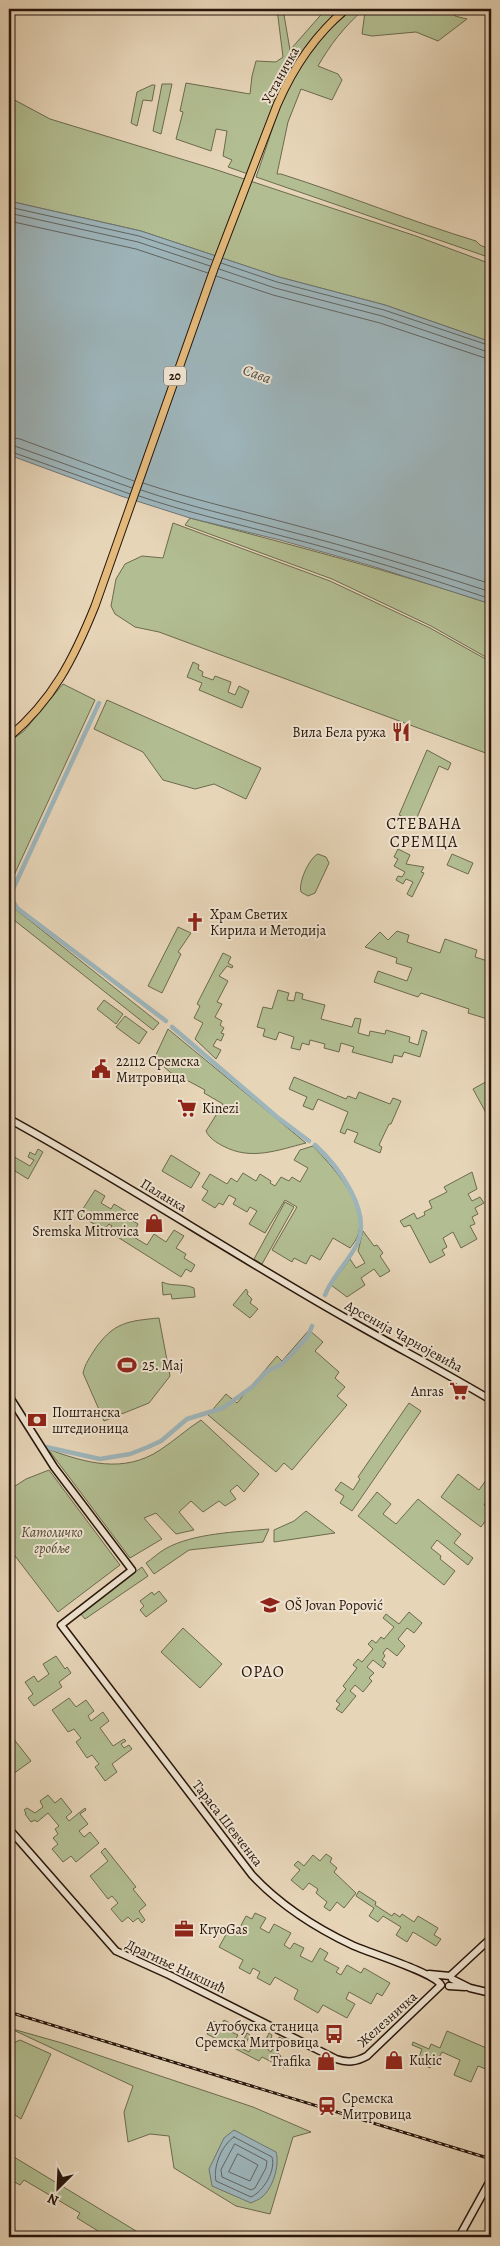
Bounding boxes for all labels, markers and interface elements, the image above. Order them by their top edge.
street label: Устаничка [257,43,304,107]
water label: Сава [240,360,274,388]
road number: 20 [164,366,186,386]
restaurant icon: Вила Бела ружа [390,721,412,743]
place label: Вила Бела ружа [292,723,387,742]
district label: СТЕВАНА СРЕМЦА [386,813,462,853]
place label: Храм Светих Кирила и Методија [210,905,327,940]
church icon: Храм Светих Кирила и Методија [184,911,206,933]
place label: 22112 Сремска Митровица [116,1052,200,1087]
public building icon: 22112 Сремска Митровица [90,1058,112,1080]
supermarket icon: Kinezi [176,1097,198,1119]
place label: Kinezi [202,1099,239,1118]
street label: Паланка [137,1174,191,1217]
place label: KIT Commerce Sremska Mitrovica [32,1206,139,1241]
shop icon: KIT Commerce Sremska Mitrovica [143,1212,165,1234]
street label: Арсенија Чарнојевића [340,1296,467,1377]
sports icon: 25. Maj [116,1354,138,1376]
place label: 25. Maj [142,1356,183,1375]
supermarket icon: Anras [448,1380,470,1402]
place label: Anras [410,1382,444,1401]
place label: Поштанска штедионица [52,1403,129,1438]
bank icon: Поштанска штедионица [26,1409,48,1431]
park label: Католичко гробље [21,1523,83,1558]
school or university icon: OŠ Jovan Popović [259,1594,281,1616]
place label: OŠ Jovan Popović [285,1596,383,1615]
district label: ОРАО [241,1661,285,1683]
street label: Тараса Шевченка [188,1776,268,1871]
office icon: KryoGas [173,1918,195,1940]
place label: KryoGas [199,1920,248,1939]
street label: Драгиње Никшић [122,1935,230,1998]
street label: Железничка [353,1987,422,2051]
place label: Аутобуска станица Сремска Митровица [195,2017,320,2052]
bus stop icon: Аутобуска станица Сремска Митровица [323,2023,345,2045]
shop icon: Kukic [383,2049,405,2071]
shop icon: Trafika [315,2050,337,2072]
place label: Kukic [409,2051,442,2070]
place label: Trafika [271,2052,311,2071]
place label: Сремска Митровица [342,2089,412,2124]
station icon: Сремска Митровица [316,2095,338,2117]
north arrow [32,2164,82,2214]
text: N [44,2189,61,2210]

